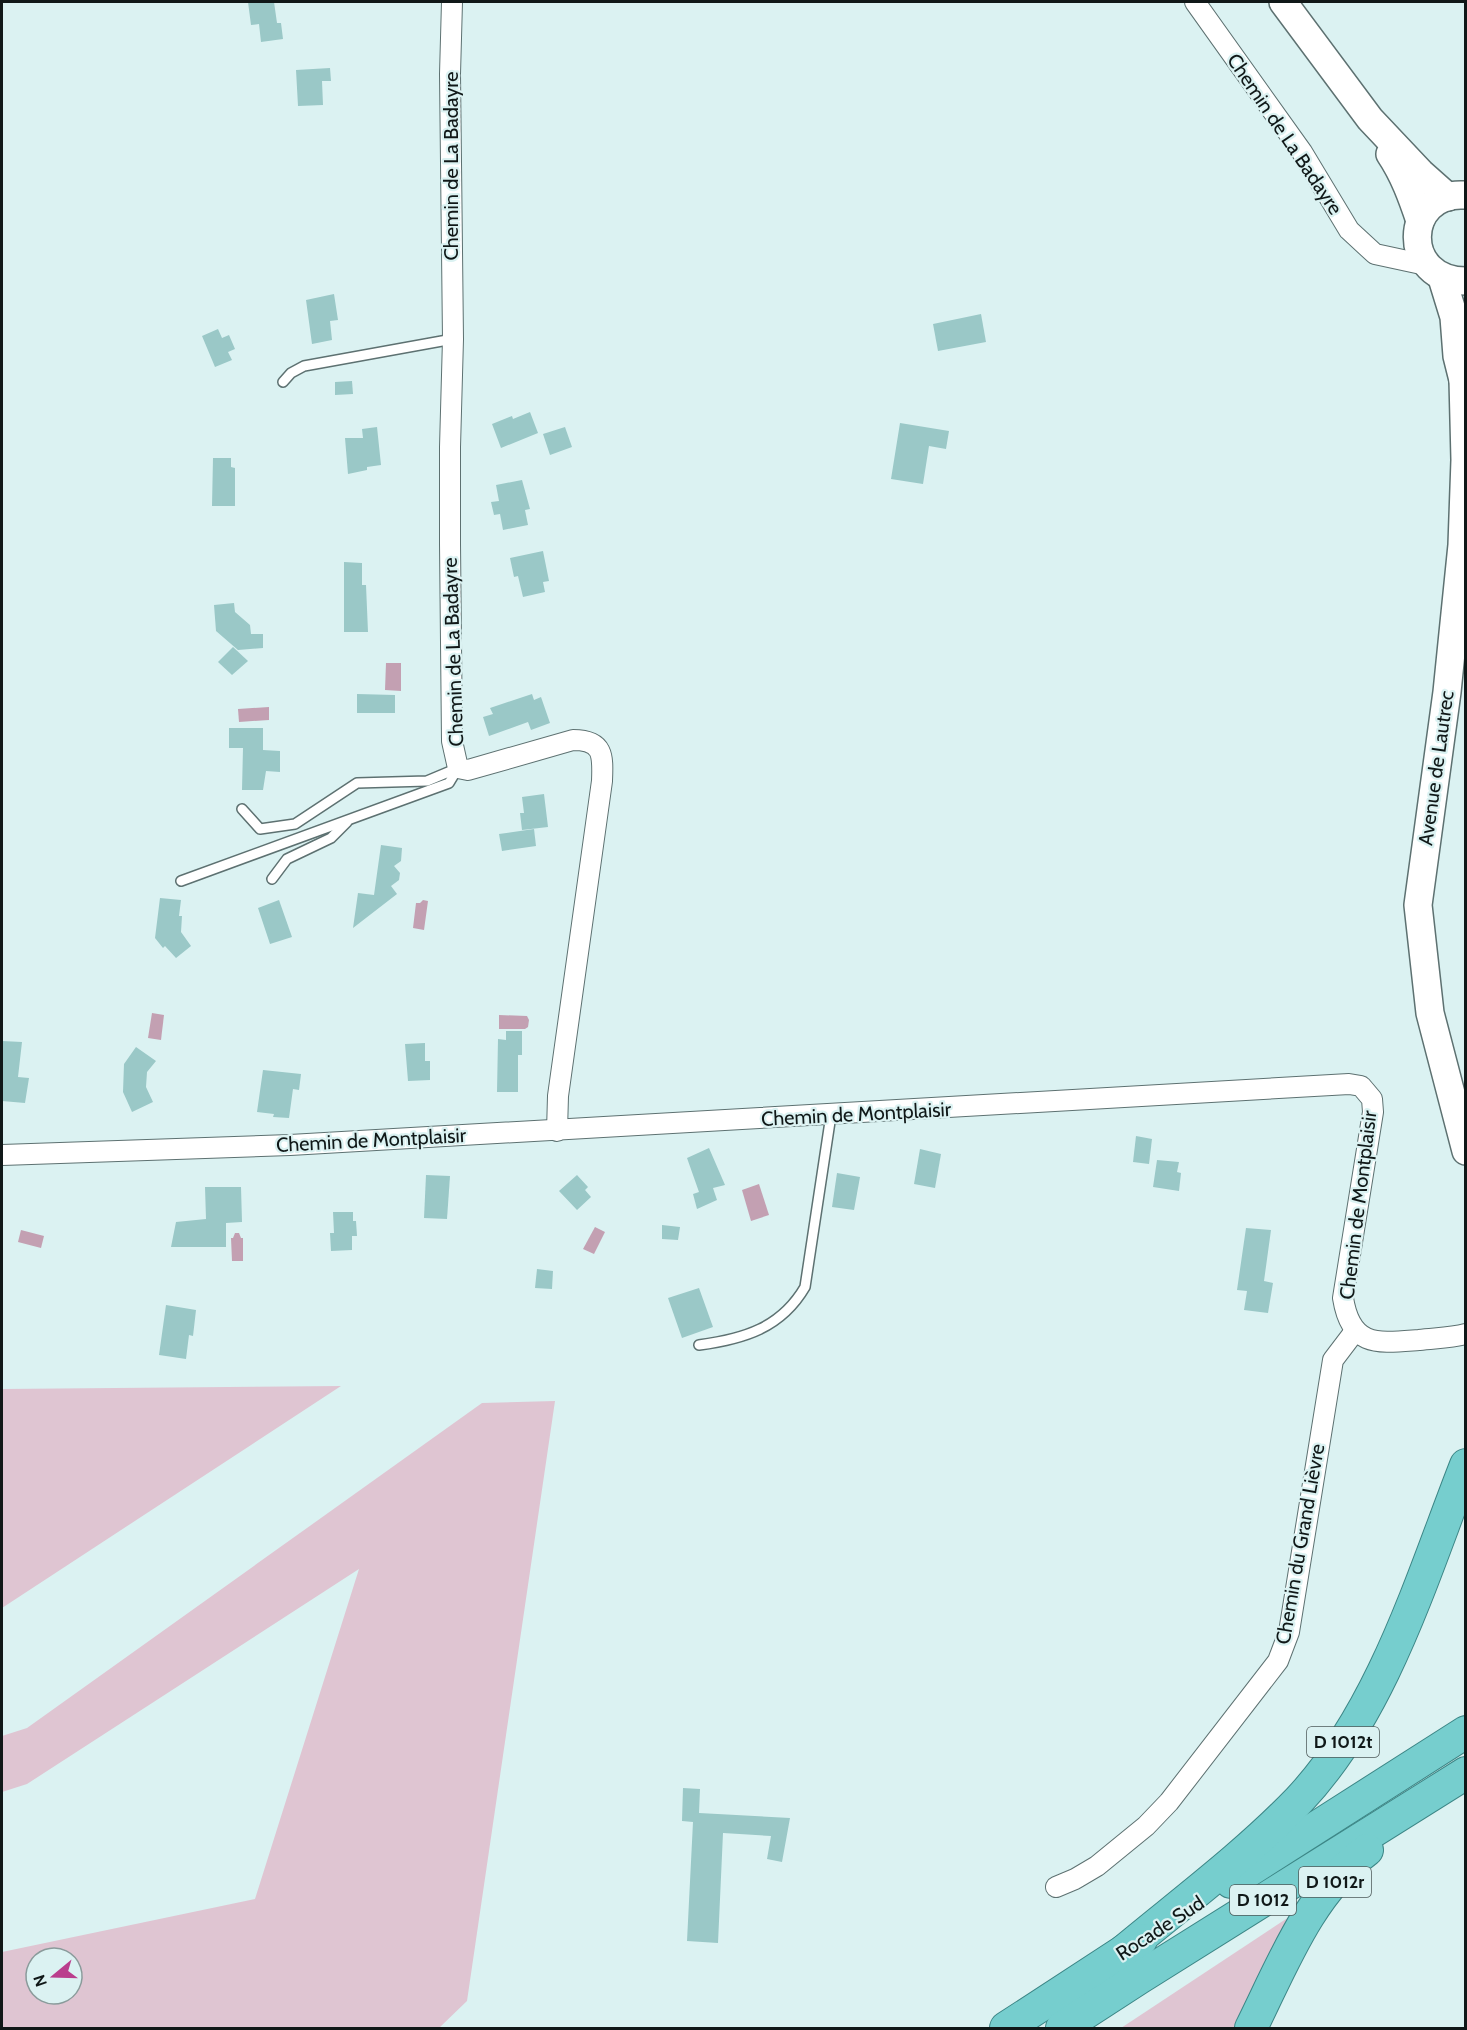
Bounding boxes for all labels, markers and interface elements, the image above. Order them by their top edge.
street label: Chemin de La Badayre [1222,49,1348,219]
street label: Chemin de La Badayre [439,71,463,261]
street label: Chemin de La Badayre [438,557,468,747]
street label: Avenue de Lautrec [1413,689,1459,847]
street label: Chemin de Montplaisir [761,1097,952,1131]
street label: Chemin de Montplaisir [1335,1109,1382,1301]
street label: Chemin de Montplaisir [276,1123,467,1157]
street label: Chemin du Grand Lièvre [1271,1442,1329,1646]
road number: D 1012t [1307,1727,1379,1757]
road number: D 1012r [1299,1867,1371,1897]
road number: D 1012 [1230,1885,1296,1915]
street label: Rocade Sud [1111,1891,1209,1965]
north arrow [24,1946,84,2006]
text: N [29,1972,51,1989]

